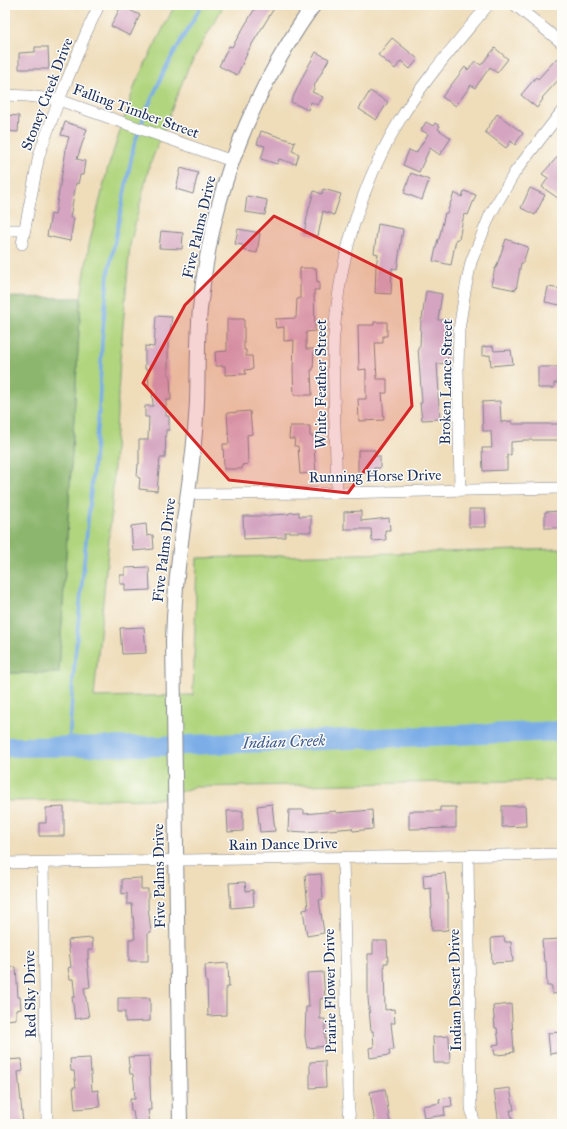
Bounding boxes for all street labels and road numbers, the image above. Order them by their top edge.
street label: Stoney Creek Drive [17,35,77,153]
street label: Falling Timber Street [70,80,202,142]
street label: Five Palms Drive [178,174,220,280]
street label: Broken Lance Street [436,318,456,445]
street label: White Feather Street [312,319,330,449]
street label: Running Horse Drive [308,466,442,486]
street label: Five Palms Drive [149,497,179,603]
street label: Five Palms Drive [149,823,169,929]
street label: Rain Dance Drive [228,834,338,854]
street label: Prairie Flower Drive [320,929,340,1053]
street label: Indian Desert Drive [445,929,465,1051]
street label: Red Sky Drive [20,950,40,1038]

